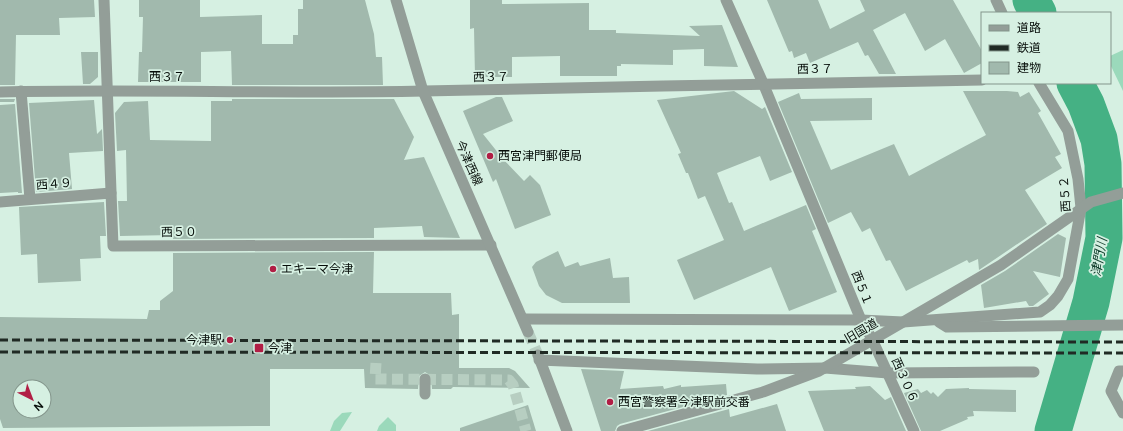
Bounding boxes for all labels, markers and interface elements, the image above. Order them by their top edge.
legend [981,12,1111,84]
text: 道路 [1017,20,1041,36]
text: 鉄道 [1017,40,1041,56]
text: 建物 [1017,60,1041,76]
street label: 西３７ [797,61,833,77]
street label: 西３７ [149,69,185,85]
street label: 西３７ [473,69,509,85]
street label: 今津西線 [452,138,486,188]
place label: 西宮津門郵便局 [498,148,582,164]
marker: 西宮津門郵便局 [485,151,495,161]
street label: 西４９ [35,175,73,193]
street label: 西５２ [1056,175,1074,213]
street label: 西５０ [161,224,197,240]
water label: 津門川 [1087,234,1111,278]
place label: エキーマ今津 [281,261,353,277]
marker: エキーマ今津 [268,264,278,274]
street label: 西５１ [848,268,876,308]
street label: 旧国道 [841,315,881,347]
place label: 今津駅 [186,332,222,348]
marker: 今津駅 [225,335,235,345]
place label: 今津 [268,340,292,356]
marker: 今津 [253,342,265,354]
street label: 西３０６ [888,355,922,405]
north arrow [12,379,52,419]
place label: 西宮警察署今津駅前交番 [618,394,750,410]
marker: 西宮警察署今津駅前交番 [605,397,615,407]
text: N [31,399,46,414]

